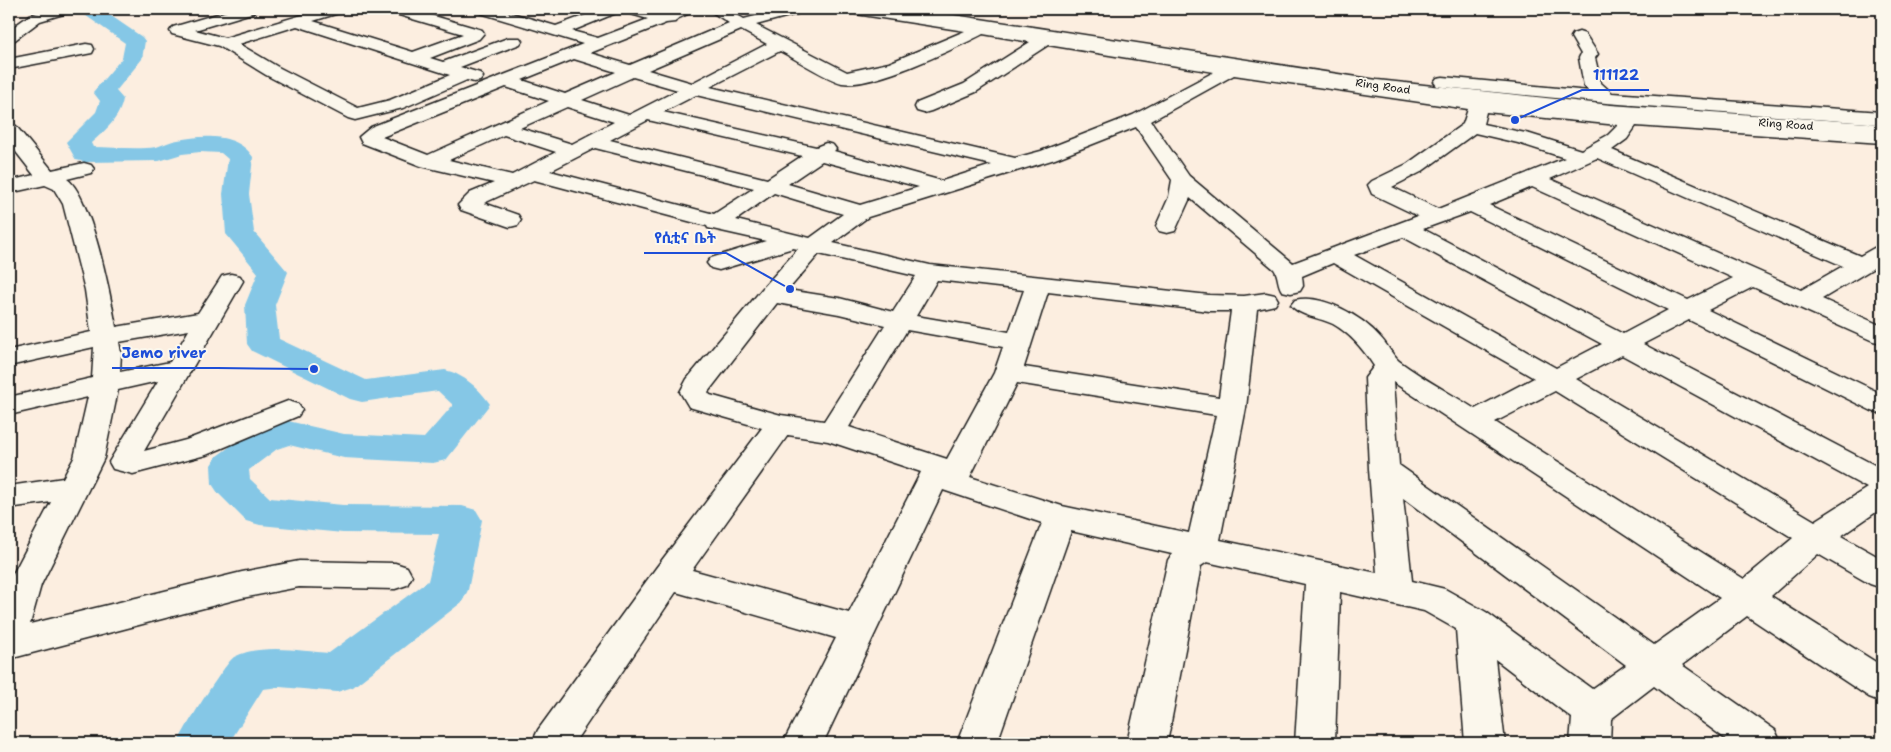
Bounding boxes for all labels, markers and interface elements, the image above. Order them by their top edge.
callout: 111122 [1582,60,1649,90]
text: 111122 [1593,65,1640,85]
street label: Ring Road [1355,75,1411,98]
street label: Ring Road [1758,115,1814,134]
callout: የሲቲና ቤት [644,223,726,253]
text: የሲቲና ቤት [654,228,717,248]
callout: Jemo river [112,338,217,368]
text: Jemo river [122,343,206,363]

